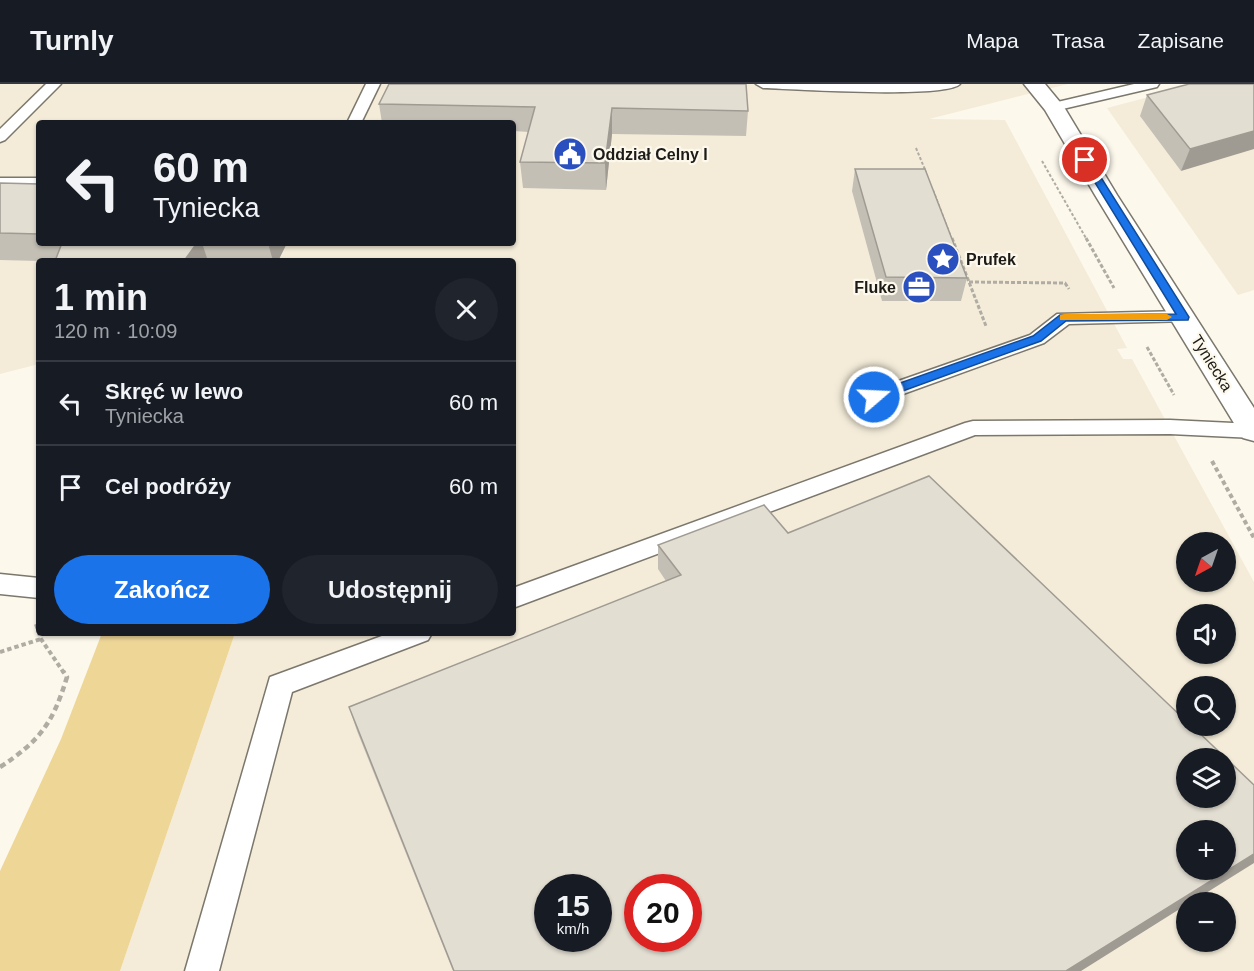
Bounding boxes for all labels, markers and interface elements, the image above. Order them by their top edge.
text: Turnly [30,25,113,56]
text: Mapa [966,29,1019,52]
text: Trasa [1052,29,1105,52]
text: Zapisane [1138,29,1224,52]
pin [1059,134,1110,185]
public building icon: Oddział Celny I [552,136,588,172]
icon: arrive [1068,143,1101,176]
icon: left [54,144,132,222]
text: 60 m [153,144,249,191]
place label: Oddział Celny I [593,146,708,163]
text: Tyniecka [153,193,260,223]
place icon: Prufek [925,241,961,277]
place label: Prufek [966,251,1016,268]
office icon: Fluke [901,269,937,305]
text: 1 min [54,277,148,318]
button: close [435,278,498,341]
place label: Fluke [854,279,896,296]
text: 120 m · 10:09 [54,320,177,342]
street label: Tyniecka [1188,332,1236,394]
position arrow [842,365,906,429]
text: Skręć w lewo [105,379,243,404]
icon: left [54,387,87,420]
text: 60 m [449,390,498,415]
text: Tyniecka [105,405,184,427]
icon: arrive [54,471,87,504]
text: Cel podróży [105,474,231,499]
text: 60 m [449,474,498,499]
north arrow [1176,532,1236,592]
map controls [1176,532,1236,952]
button: Zakończ [54,555,270,624]
button: Udostępnij [282,555,498,624]
button: sound [1176,604,1236,664]
button: search [1176,676,1236,736]
button: layers [1176,748,1236,808]
button: + [1176,820,1236,880]
speed limit sign: 20 [624,874,702,952]
text: 15 [556,889,590,922]
button: − [1176,892,1236,952]
text: km/h [557,920,589,937]

